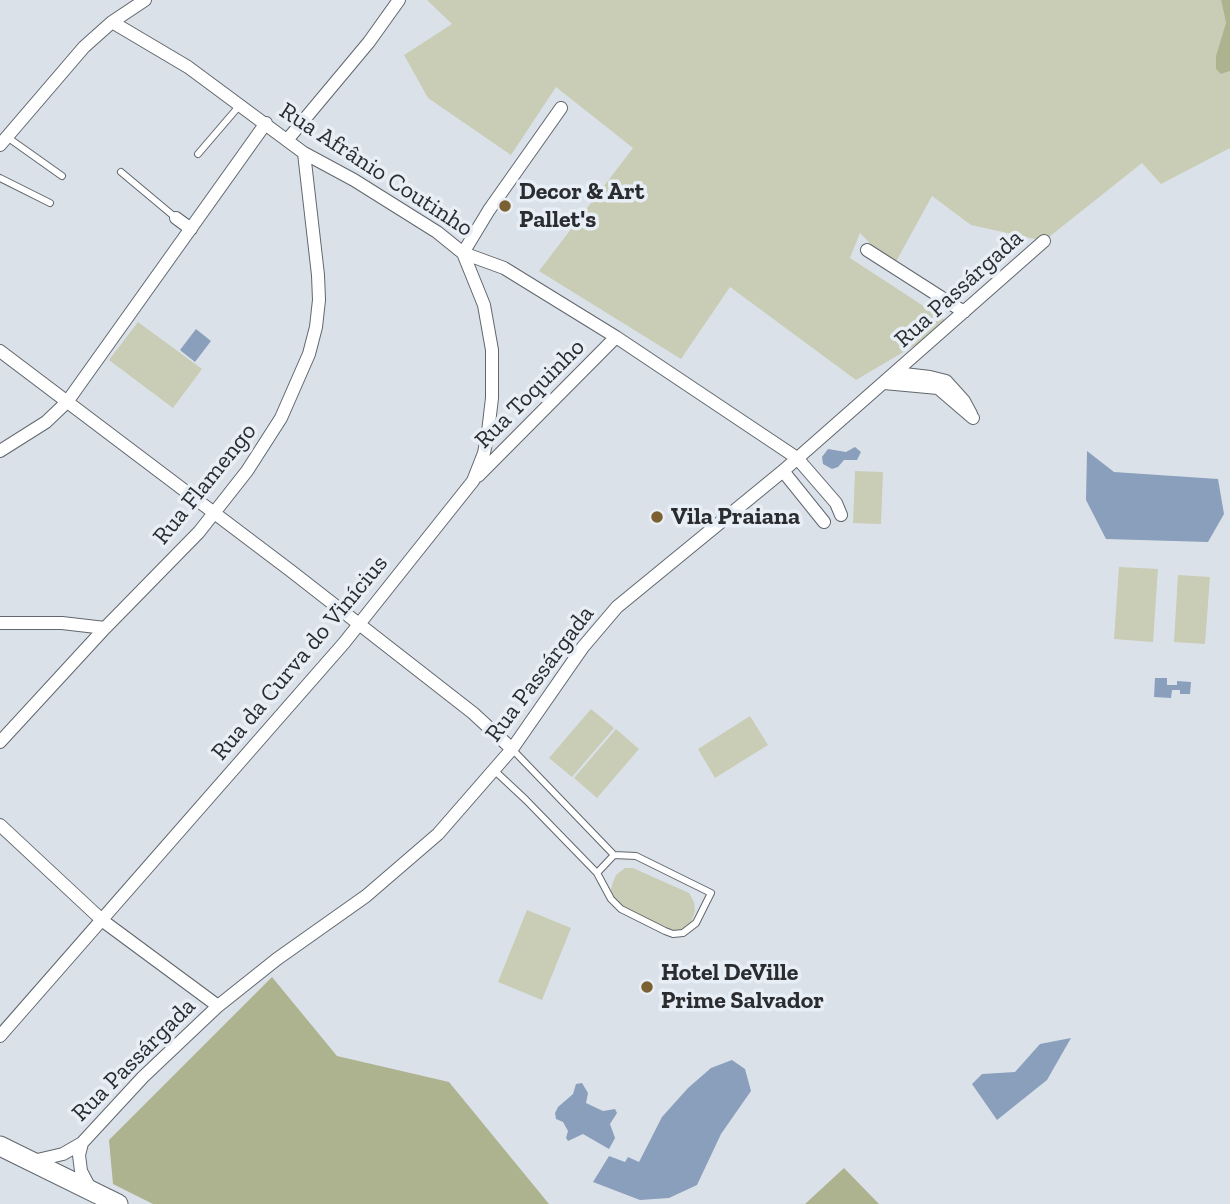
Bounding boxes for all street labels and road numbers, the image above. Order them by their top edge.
street label: Rua Afrânio Coutinho [274,97,478,243]
street label: Rua Passárgada [889,224,1029,354]
street label: Rua Toquinho [469,333,591,455]
street label: Rua Flamengo [147,417,263,551]
street label: Rua da Curva do Vinícius [206,550,394,766]
street label: Rua Passárgada [480,600,600,748]
street label: Rua Passárgada [66,992,202,1128]

